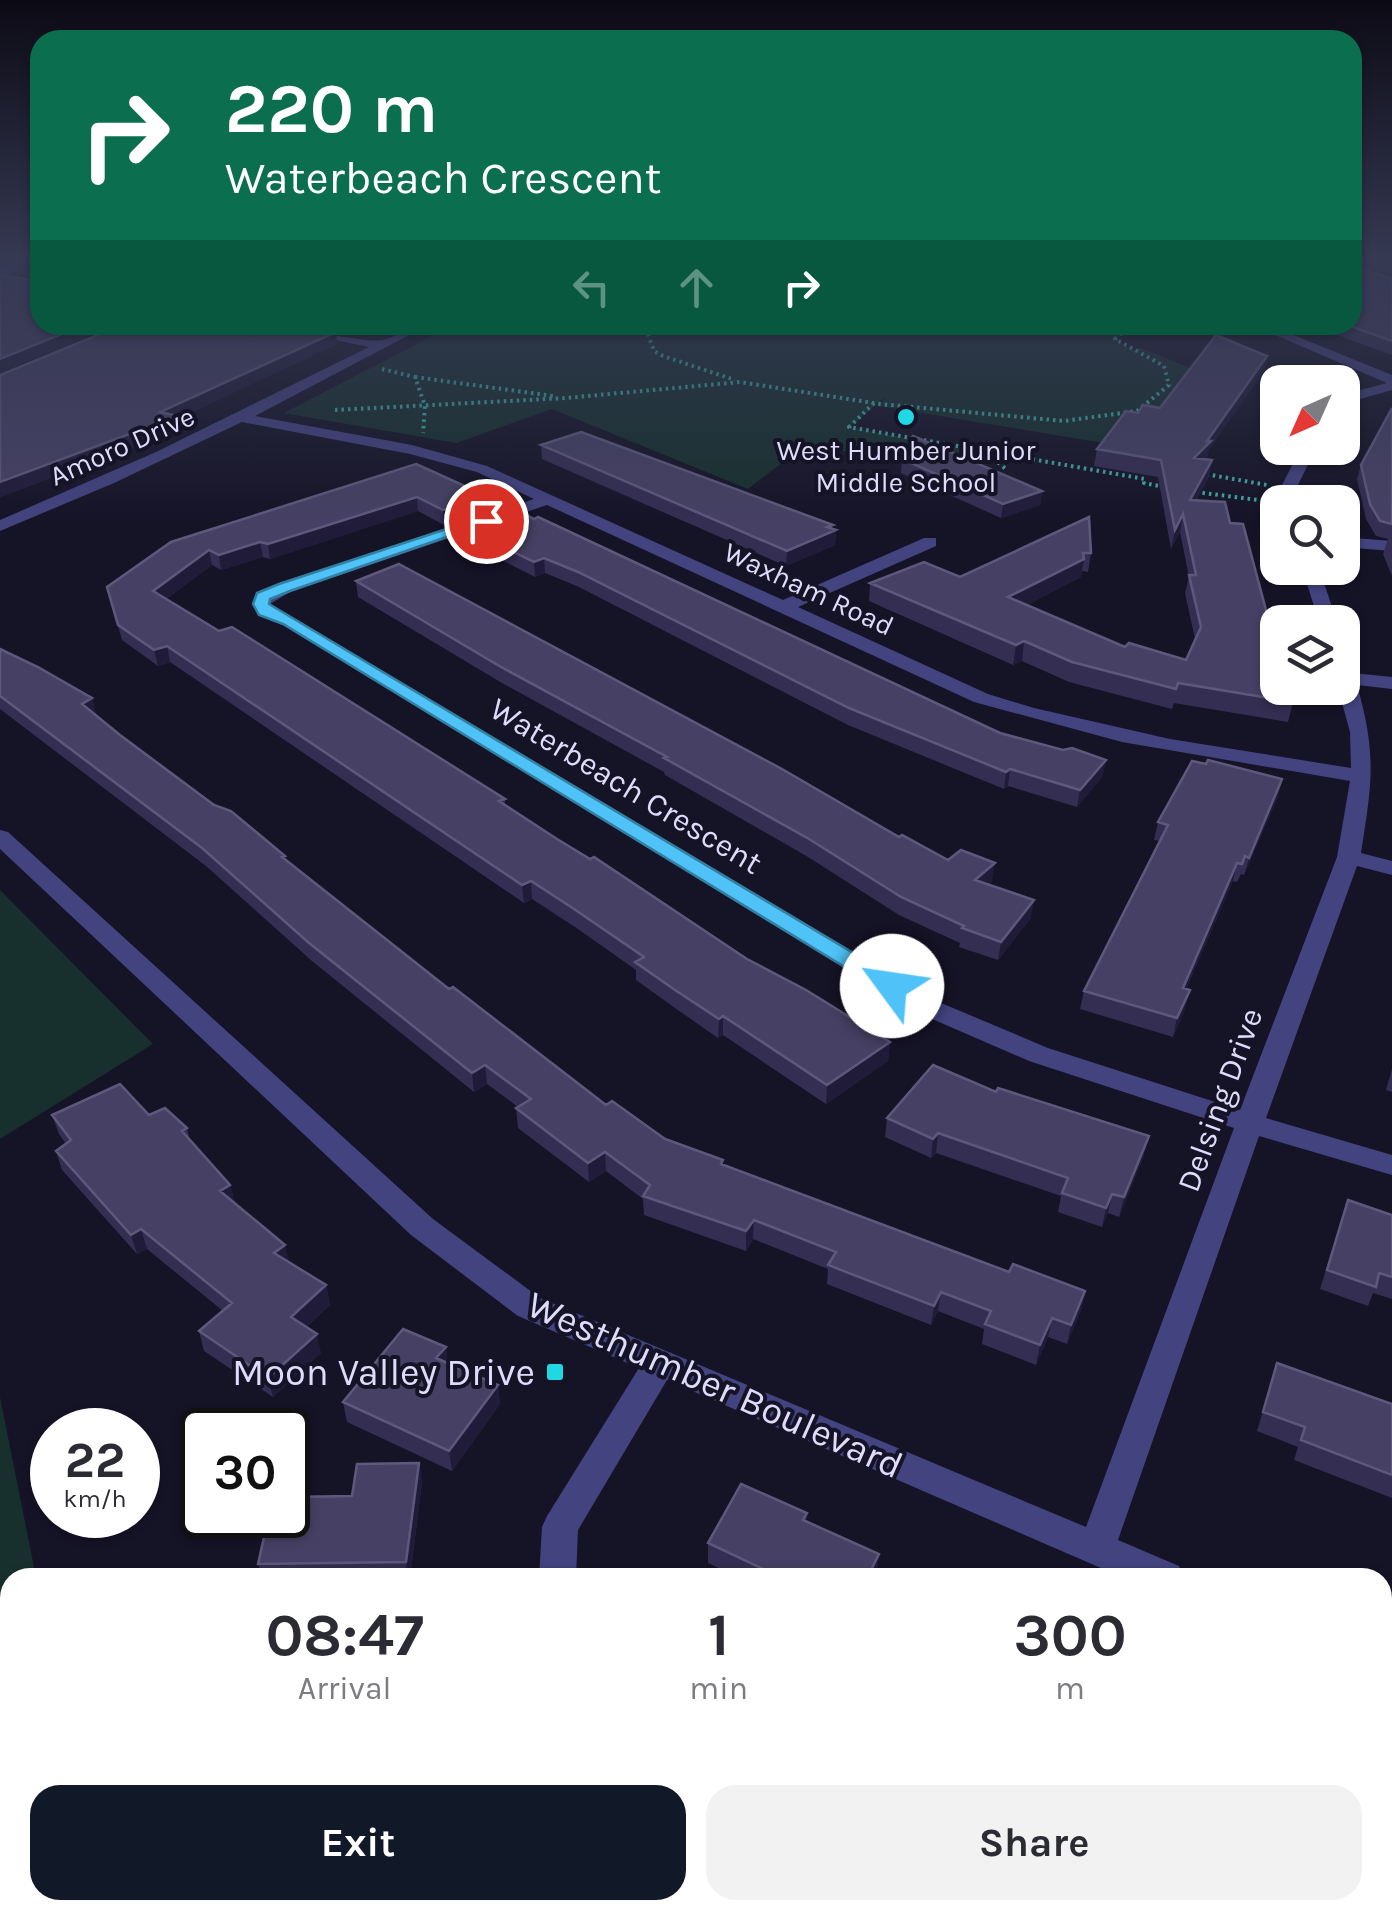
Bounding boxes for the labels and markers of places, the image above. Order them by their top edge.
marker: West Humber Junior Middle School [895,406,917,428]
place label: West Humber Junior Middle School [777,434,1036,499]
pin [444,479,529,564]
place label: Moon Valley Drive [232,1350,535,1395]
marker: Moon Valley Drive [544,1361,566,1383]

